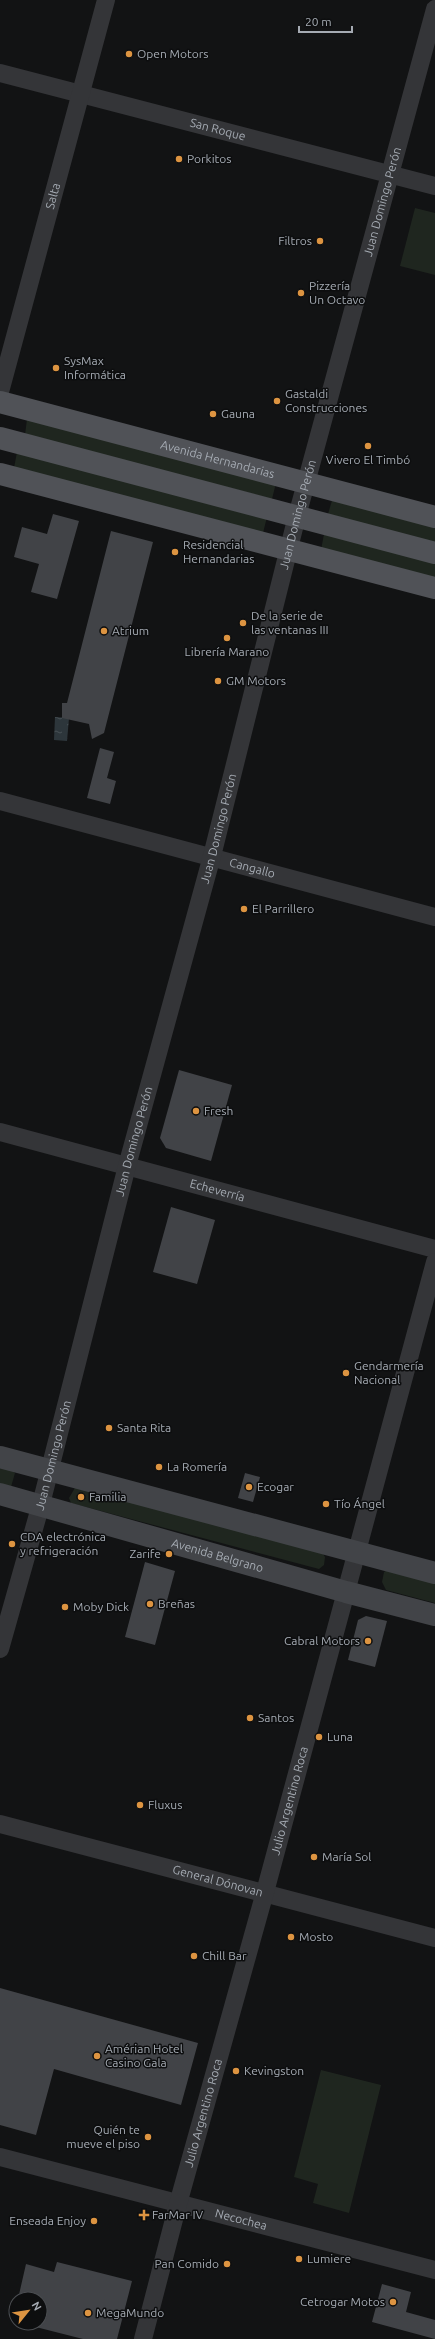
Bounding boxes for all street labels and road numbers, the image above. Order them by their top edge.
street label: San Roque [189,116,247,143]
street label: Juan Domingo Perón [361,145,403,258]
street label: Salta [43,181,62,210]
street label: Avenida Hernandarias [159,438,276,480]
street label: Juan Domingo Perón [277,458,318,571]
street label: Juan Domingo Perón [198,772,238,885]
street label: Cangallo [228,855,277,880]
street label: Juan Domingo Perón [113,1085,154,1197]
street label: Echeverría [188,1176,246,1204]
street label: Juan Domingo Perón [33,1399,73,1512]
street label: Avenida Belgrano [170,1536,265,1574]
street label: Julio Argentino Roca [268,1745,310,1856]
street label: General Dónovan [171,1862,264,1899]
street label: Julio Argentino Roca [182,2057,224,2168]
street label: Necochea [214,2206,268,2232]

